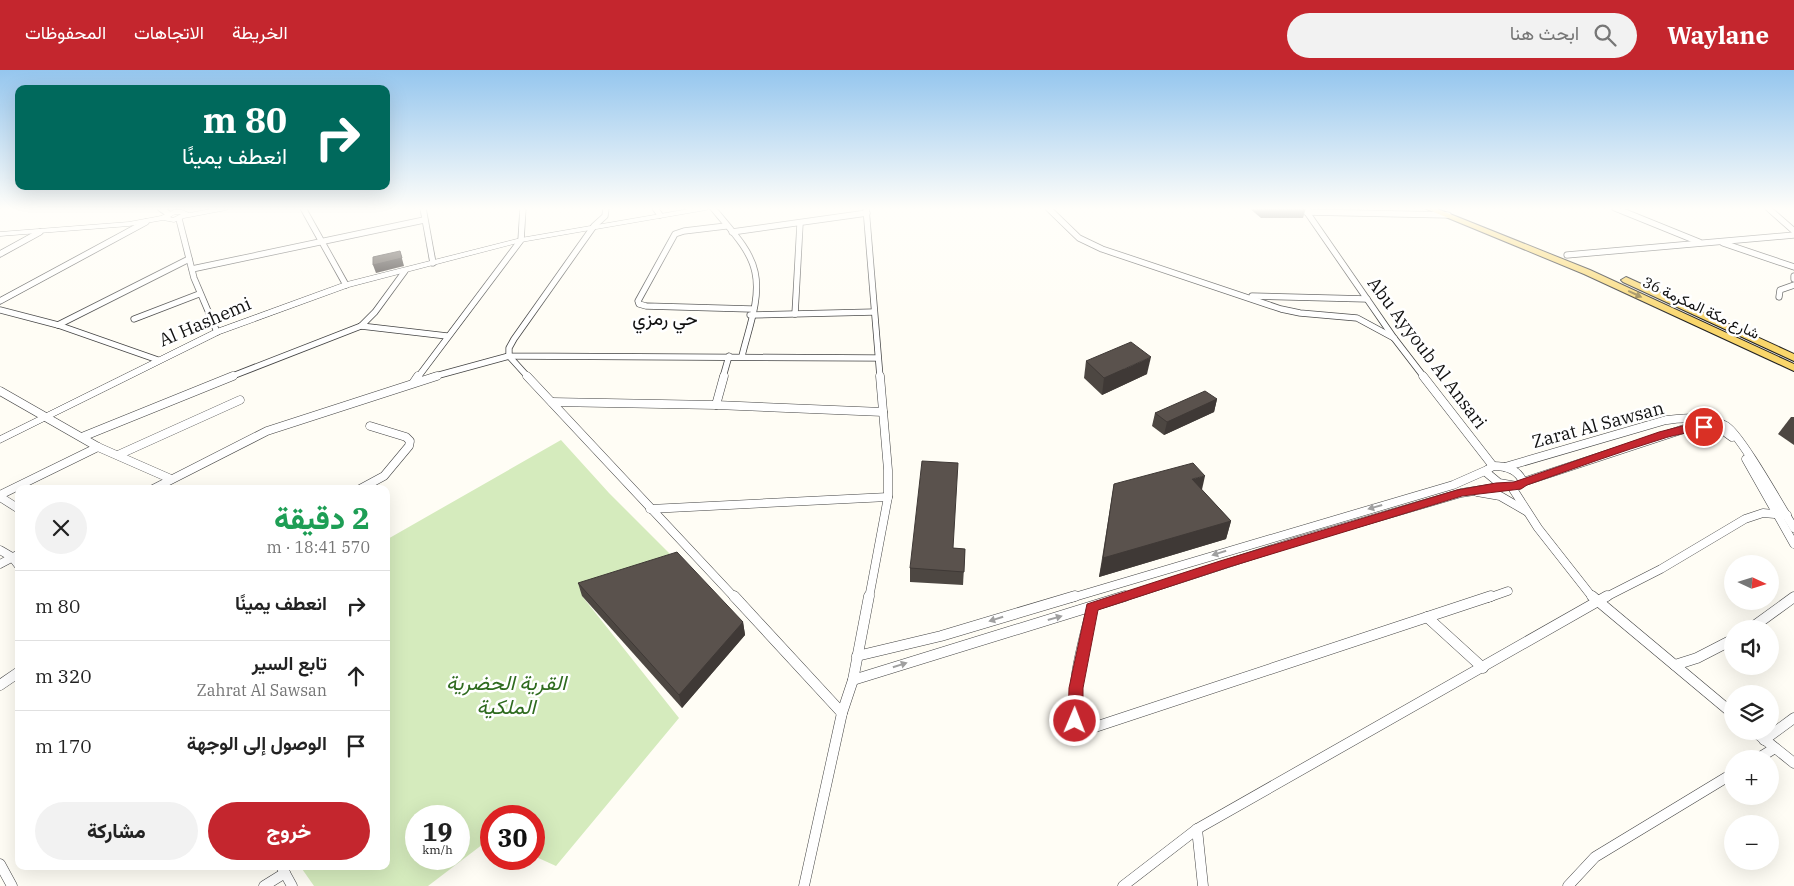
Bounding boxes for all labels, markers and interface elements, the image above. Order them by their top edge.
search box [1287,13,1637,58]
text: Waylane [1667,19,1769,51]
text: المحفوظات [25,21,106,44]
text: الاتجاهات [134,21,204,44]
text: الخريطة [232,21,288,44]
text: ابحث هنا [1510,21,1579,45]
icon: search [1591,21,1619,49]
text: 80 m [203,97,287,143]
icon: right [305,105,370,170]
text: انعطف يمينًا [182,141,287,170]
street label: Abu Ayyoub Al Ansari [1363,272,1492,433]
street label: شارع مكة المكرمة 36 [1639,272,1763,345]
one-way arrow [1628,290,1642,298]
street label: Al Hashemi [155,292,255,351]
district label: حي رمزي [632,306,698,334]
street label: Zarat Al Sawsan [1529,396,1666,453]
pin [1683,406,1725,448]
icon: arrive [1690,413,1718,441]
text: 2 دقيقة [274,498,370,537]
button: close [35,502,87,554]
one-way arrow [1367,503,1382,511]
text: 570 m · 18:41 [267,537,370,557]
one-way arrow [1211,550,1226,557]
north arrow [1724,555,1779,610]
map controls [1724,555,1779,870]
text: انعطف يمينًا [235,591,327,615]
icon: right [342,592,370,620]
text: 80 m [35,594,80,618]
one-way arrow [1048,613,1063,621]
one-way arrow [988,616,1003,624]
button: sound [1724,620,1779,675]
text: تابع السير [252,651,327,675]
one-way arrow [893,661,908,669]
icon: ahead [342,662,370,690]
text: 320 m [35,664,92,688]
park label: القرية الحضرية الملكية [446,668,568,720]
text: Zahrat Al Sawsan [197,680,327,700]
button: layers [1724,685,1779,740]
position arrow [1048,694,1100,746]
text: الوصول إلى الوجهة [187,731,327,755]
icon: arrive [342,732,370,760]
text: 170 m [35,734,92,758]
button: + [1724,750,1779,805]
button: مشاركة [35,802,198,860]
button: خروج [208,802,370,860]
speed limit sign: 30 [480,805,545,870]
text: 19 [422,815,453,848]
button: − [1724,815,1779,870]
text: km/h [422,842,453,857]

